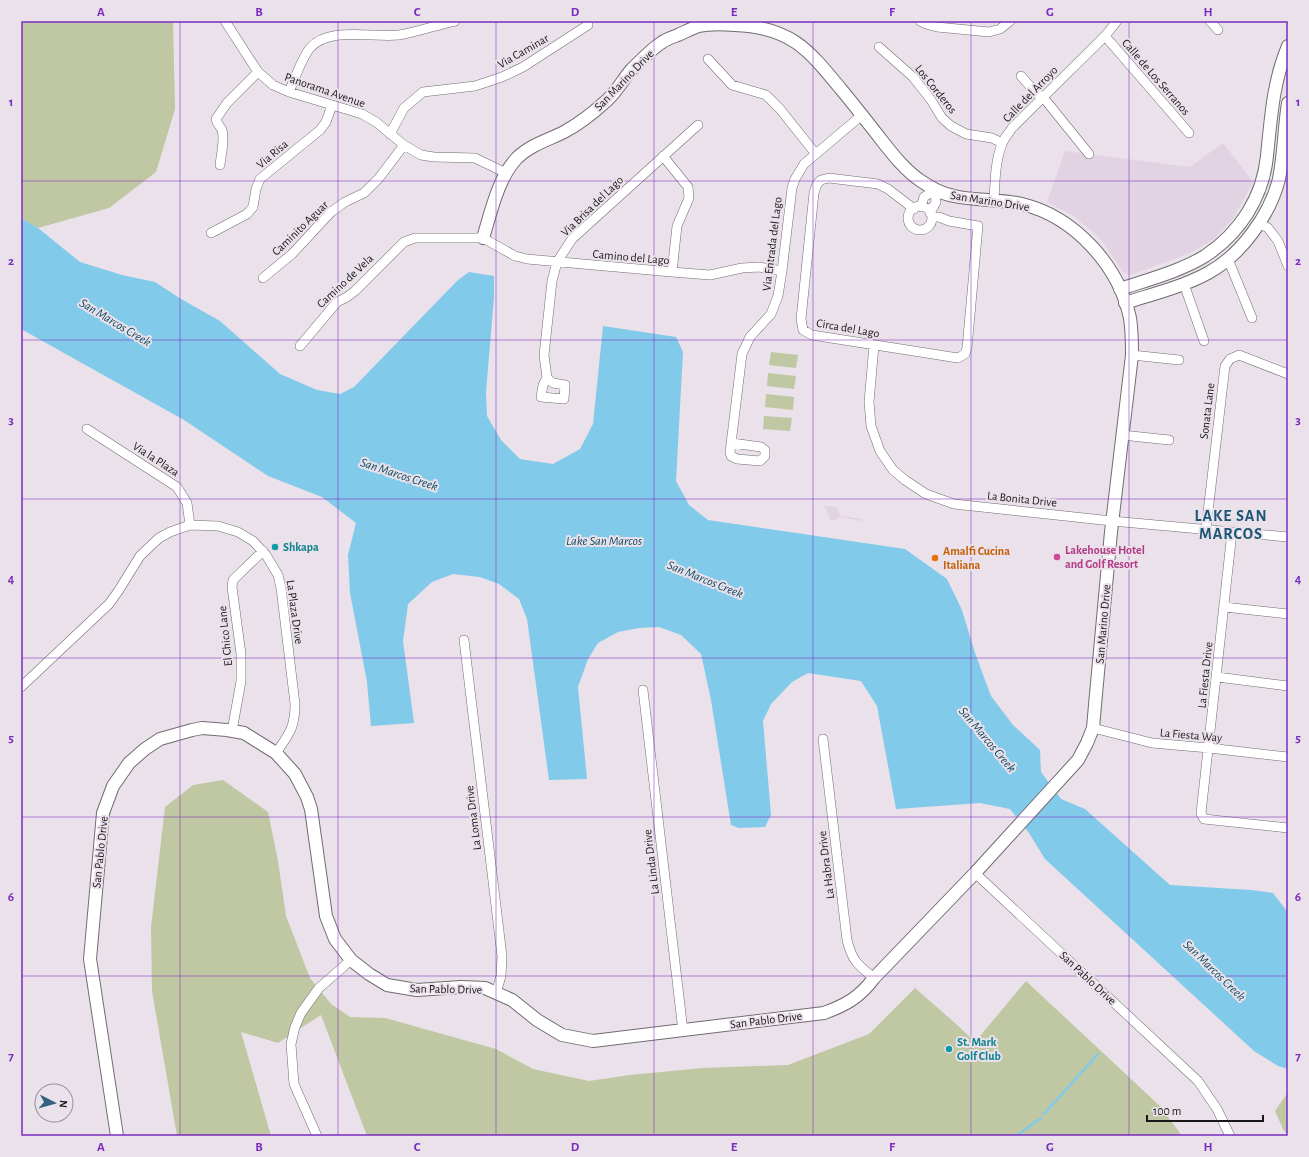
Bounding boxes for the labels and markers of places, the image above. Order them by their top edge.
place label: Shkapa [283,541,319,553]
marker: Shkapa [270,542,280,552]
place label: Lakehouse Hotel and Golf Resort [1065,544,1145,570]
place label: Amalfi Cucina Italiana [943,545,1010,571]
marker: Lakehouse Hotel and Golf Resort [1052,552,1062,562]
marker: Amalfi Cucina Italiana [930,553,940,563]
place label: St. Mark Golf Club [957,1036,1001,1062]
marker: St. Mark Golf Club [944,1044,954,1054]

